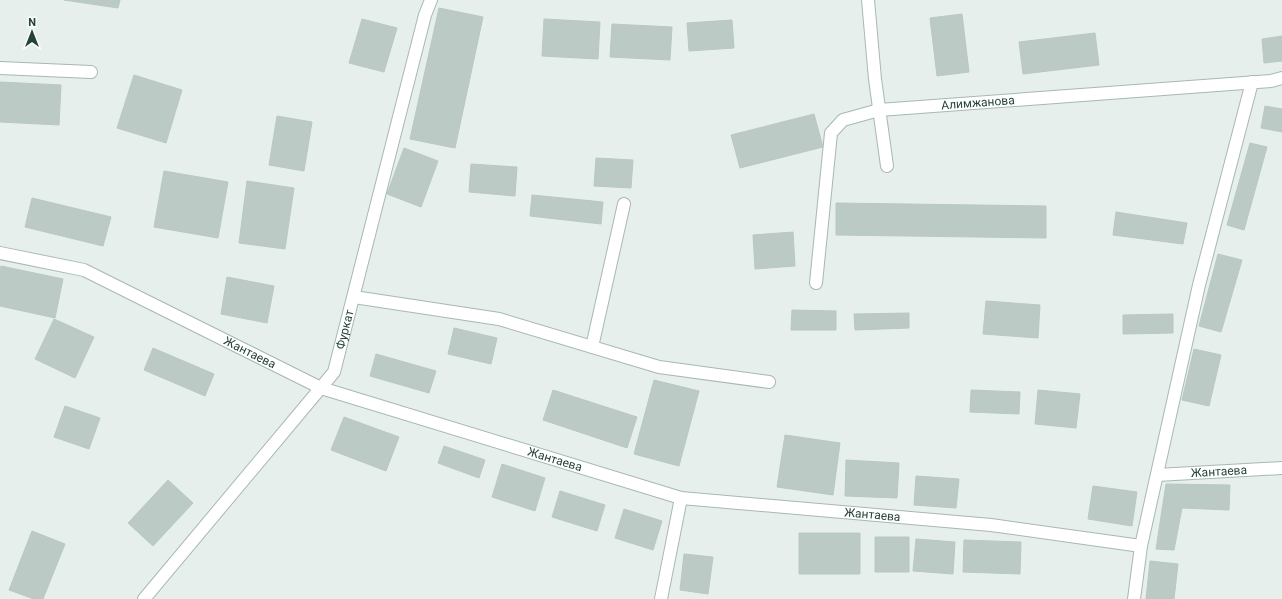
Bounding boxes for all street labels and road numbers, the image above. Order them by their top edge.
street label: Алимжанова [941,93,1015,112]
street label: Фуркат [333,308,357,351]
street label: Жантаева [222,334,278,371]
street label: Жантаева [526,445,584,474]
street label: Жантаева [1190,463,1247,480]
street label: Жантаева [844,505,901,524]

